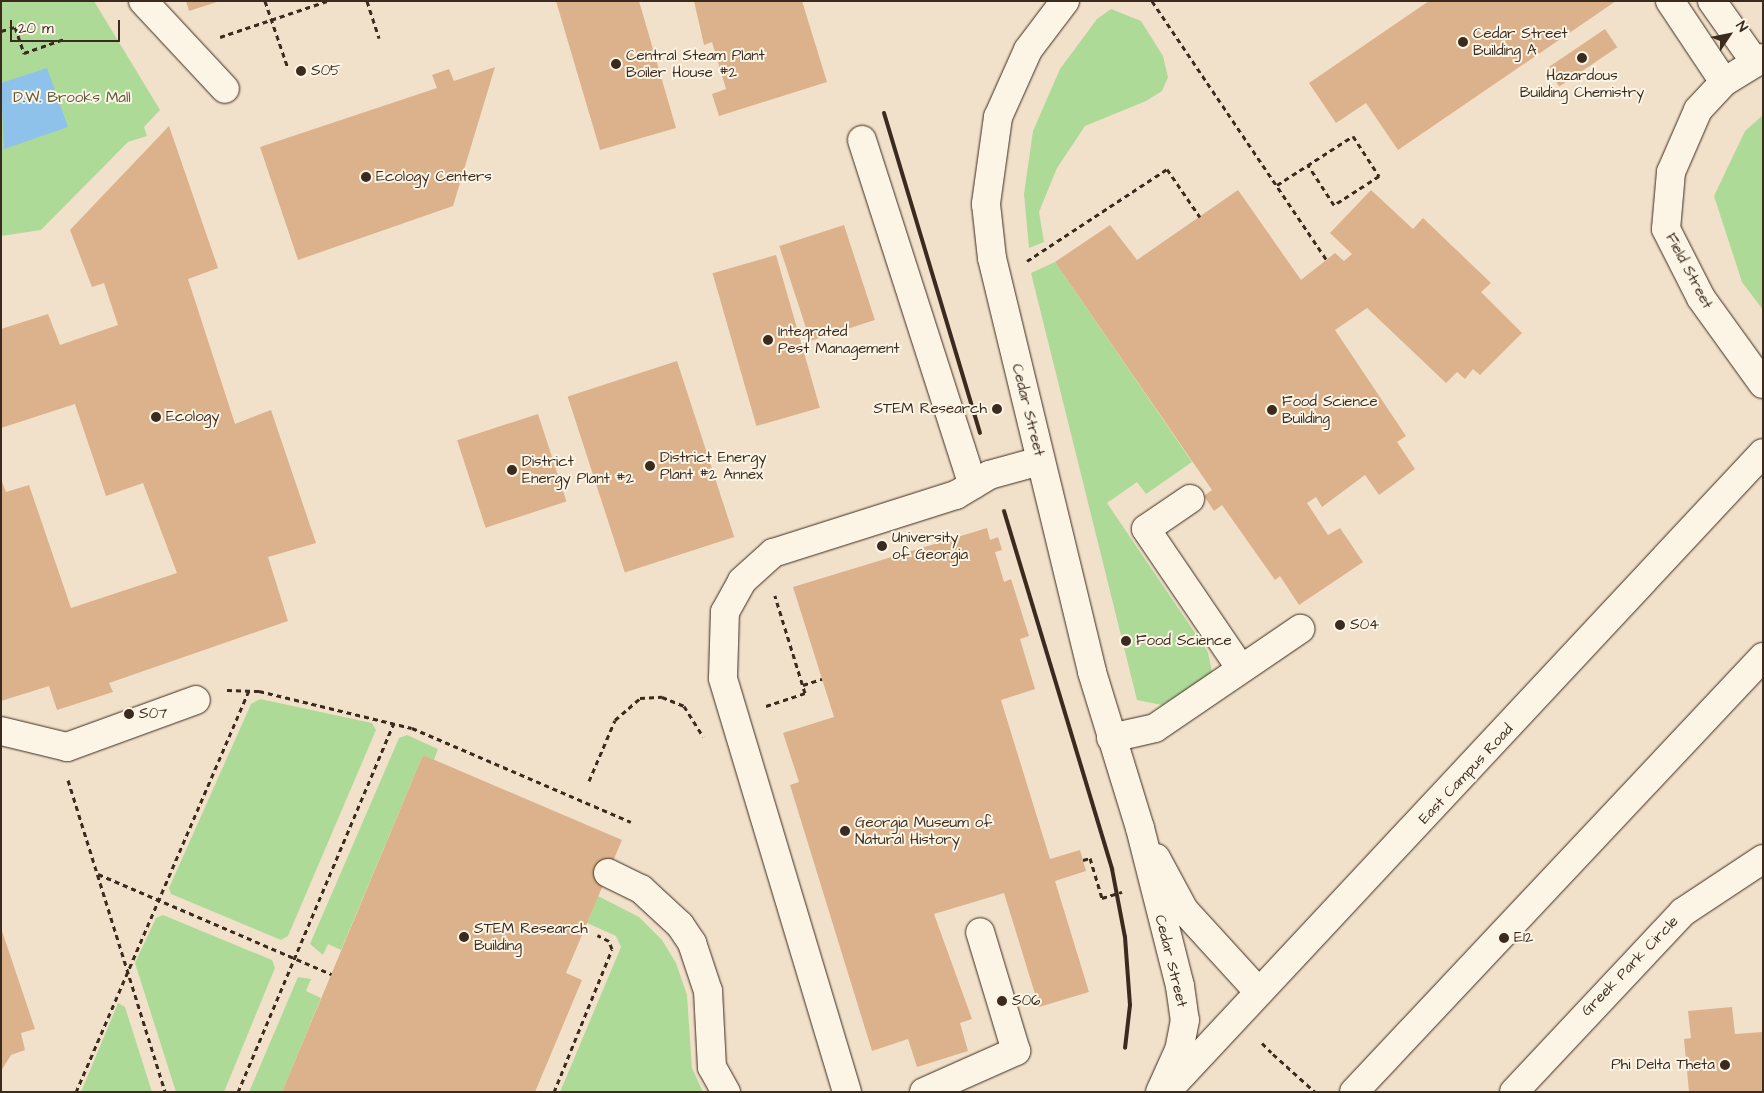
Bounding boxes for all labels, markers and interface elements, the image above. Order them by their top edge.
scale bar [12,10,122,42]
north arrow [1704,10,1754,60]
text: N [1731,17,1752,36]
text: 20 m [18,18,54,39]
place label: Cedar Street Building A [1473,24,1568,59]
marker: Cedar Street Building A [1457,36,1469,48]
place label: Central Steam Plant Boiler House #2 [626,46,765,81]
marker: Hazardous Building Chemistry [1576,52,1588,64]
marker: Central Steam Plant Boiler House #2 [610,58,622,70]
place label: S05 [311,62,341,80]
marker: S05 [295,65,307,77]
place label: Hazardous Building Chemistry [1520,66,1644,101]
park label: D.W. Brooks Mall [13,89,131,107]
place label: Ecology Centers [376,168,492,186]
marker: Ecology Centers [360,171,372,183]
street label: Field Street [1662,230,1716,312]
place label: Integrated Pest Management [778,322,900,357]
marker: Integrated Pest Management [762,334,774,346]
street label: Cedar Street [1008,362,1048,458]
place label: Food Science Building [1282,392,1378,427]
place label: STEM Research [873,400,987,418]
marker: STEM Research [991,403,1003,415]
marker: Food Science Building [1266,404,1278,416]
place label: Ecology [166,408,220,426]
marker: Ecology [150,411,162,423]
place label: District Energy Plant #2 Annex [660,448,766,483]
place label: District Energy Plant #2 [522,452,634,487]
marker: District Energy Plant #2 Annex [644,460,656,472]
marker: District Energy Plant #2 [506,464,518,476]
place label: University of Georgia [892,528,968,563]
marker: University of Georgia [876,540,888,552]
place label: S04 [1350,616,1379,634]
marker: S04 [1334,619,1346,631]
place label: Food Science [1136,632,1232,650]
marker: Food Science [1120,635,1132,647]
place label: S07 [139,705,167,723]
marker: S07 [123,708,135,720]
street label: East Campus Road [1415,720,1517,828]
place label: Georgia Museum of Natural History [855,813,992,848]
marker: Georgia Museum of Natural History [839,825,851,837]
street label: Greek Park Circle [1578,912,1682,1020]
street label: Cedar Street [1151,913,1191,1009]
place label: STEM Research Building [474,919,588,954]
place label: E12 [1514,929,1533,947]
marker: STEM Research Building [458,931,470,943]
marker: E12 [1498,932,1510,944]
place label: S06 [1012,992,1041,1010]
marker: S06 [996,995,1008,1007]
place label: Phi Delta Theta [1611,1056,1715,1074]
marker: Phi Delta Theta [1719,1059,1731,1071]

